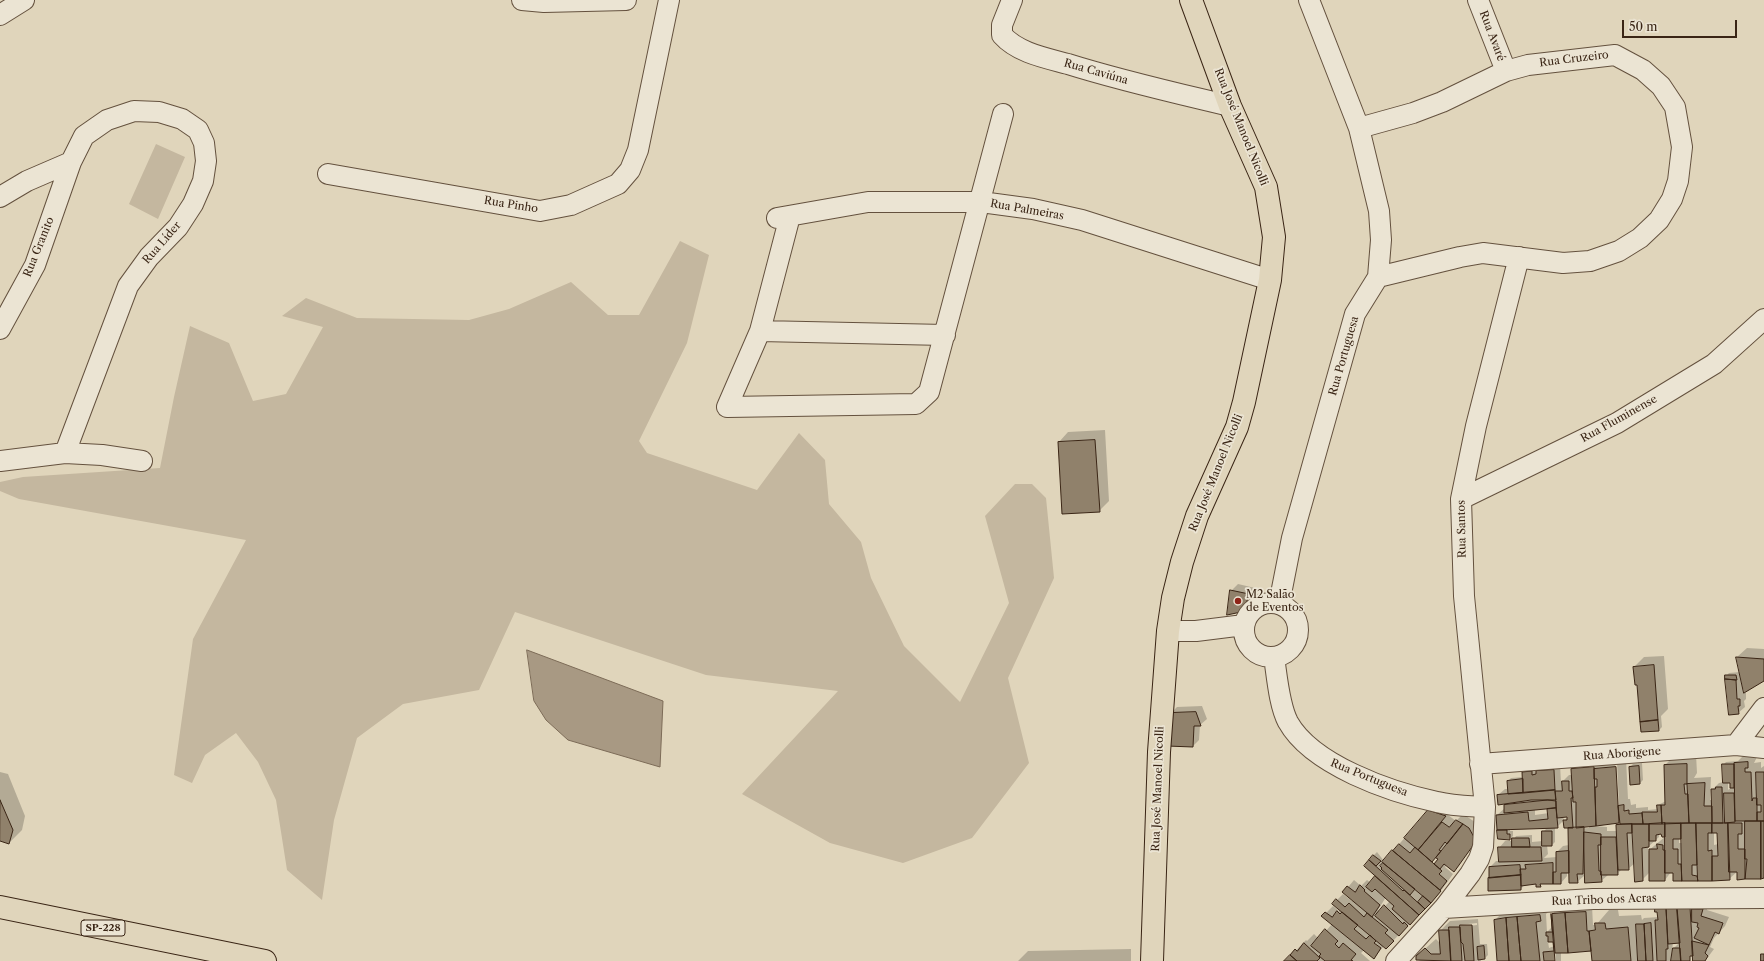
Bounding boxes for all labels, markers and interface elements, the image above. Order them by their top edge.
street label: Rua Avaré [1476,9,1508,63]
scale bar [1624,12,1739,38]
text: 50 m [1629,19,1658,34]
street label: Rua Cruzeiro [1539,48,1609,70]
street label: Rua Caviúna [1062,57,1130,87]
street label: Rua José Manoel Nicolli [1211,66,1271,188]
street label: Rua Pinho [483,194,539,216]
street label: Rua Palmeiras [989,197,1065,223]
street label: Rua Granito [21,215,57,279]
street label: Rua Líder [140,219,184,267]
street label: Rua Portuguesa [1326,315,1362,397]
street label: Rua Fluminense [1579,393,1659,445]
street label: Rua José Manoel Nicolli [1186,412,1246,534]
street label: Rua Santos [1455,500,1469,558]
place label: M2 Salão de Eventos [1246,588,1303,614]
marker: M2 Salão de Eventos [1233,596,1243,606]
street label: Rua José Manoel Nicolli [1149,726,1167,852]
street label: Rua Aborigene [1583,745,1661,763]
street label: Rua Portuguesa [1329,757,1409,799]
street label: Rua Tribo dos Acras [1551,892,1657,908]
road number: SP-228 [81,920,125,936]

